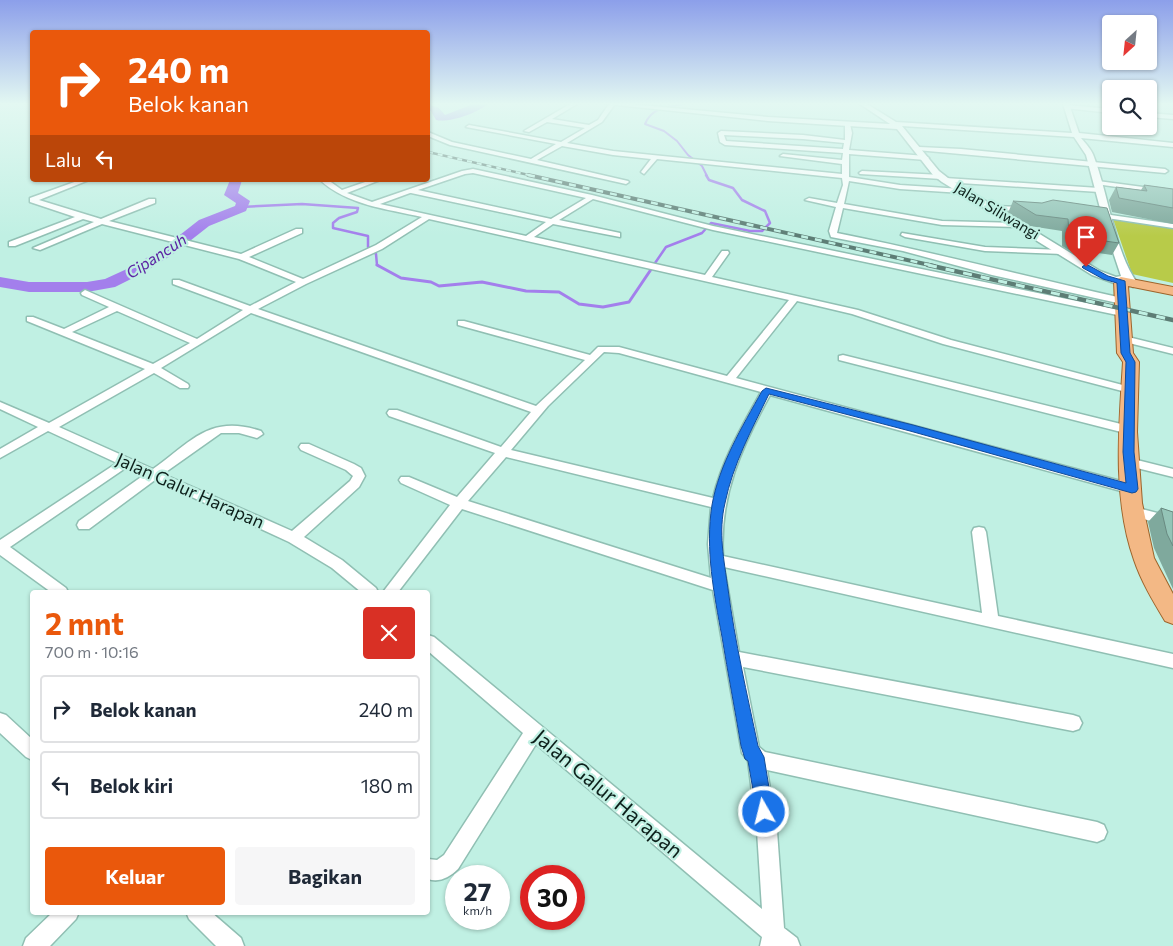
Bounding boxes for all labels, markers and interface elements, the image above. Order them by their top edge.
north arrow [1102,15,1158,70]
map controls [1102,15,1157,135]
text: 240 m [128,47,229,90]
icon: right [45,50,110,115]
button: search [1102,80,1157,135]
text: Belok kanan [128,90,249,117]
icon: left [91,145,119,173]
text: Lalu [45,148,81,171]
street label: Jalan Siliwangi [952,178,1043,243]
pin [1065,216,1107,267]
icon: arrive [1072,223,1100,251]
water label: Cipancuh [122,229,189,282]
street label: Jalan Galur Harapan [113,448,268,533]
text: 2 mnt [45,604,124,641]
button: close [363,607,415,659]
text: 700 m · 10:16 [45,642,139,661]
icon: right [47,695,75,723]
text: Belok kanan [90,698,197,721]
text: 240 m [359,698,413,721]
street label: Jalan Galur Harapan [529,723,688,862]
icon: left [47,771,75,799]
text: Belok kiri [90,774,173,797]
text: 180 m [361,774,413,797]
position arrow [737,785,789,837]
button: Keluar [45,847,225,905]
button: Bagikan [235,847,415,905]
speed limit sign: 30 [520,865,585,930]
text: 27 [464,876,491,906]
text: km/h [463,903,492,917]

